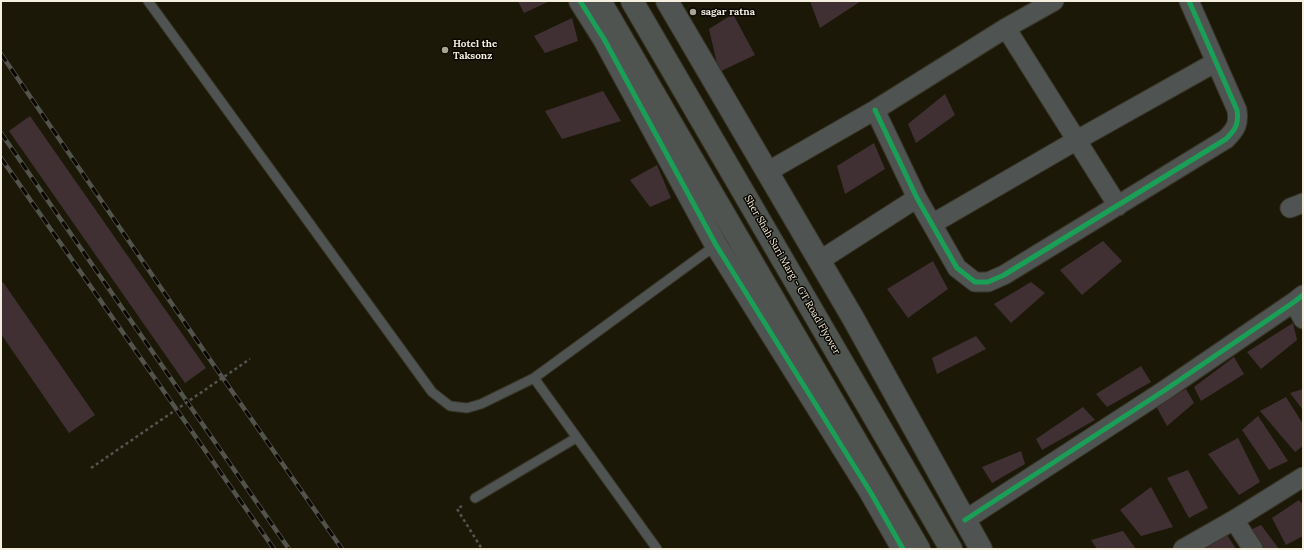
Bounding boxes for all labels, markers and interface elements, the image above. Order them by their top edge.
place label: sagar ratna [701,6,755,18]
marker: sagar ratna [688,7,698,17]
place label: Hotel the Taksonz [453,38,497,62]
marker: Hotel the Taksonz [440,45,450,55]
street label: Sher Shah Suri Marg - GT Road Flyover [741,193,843,357]

